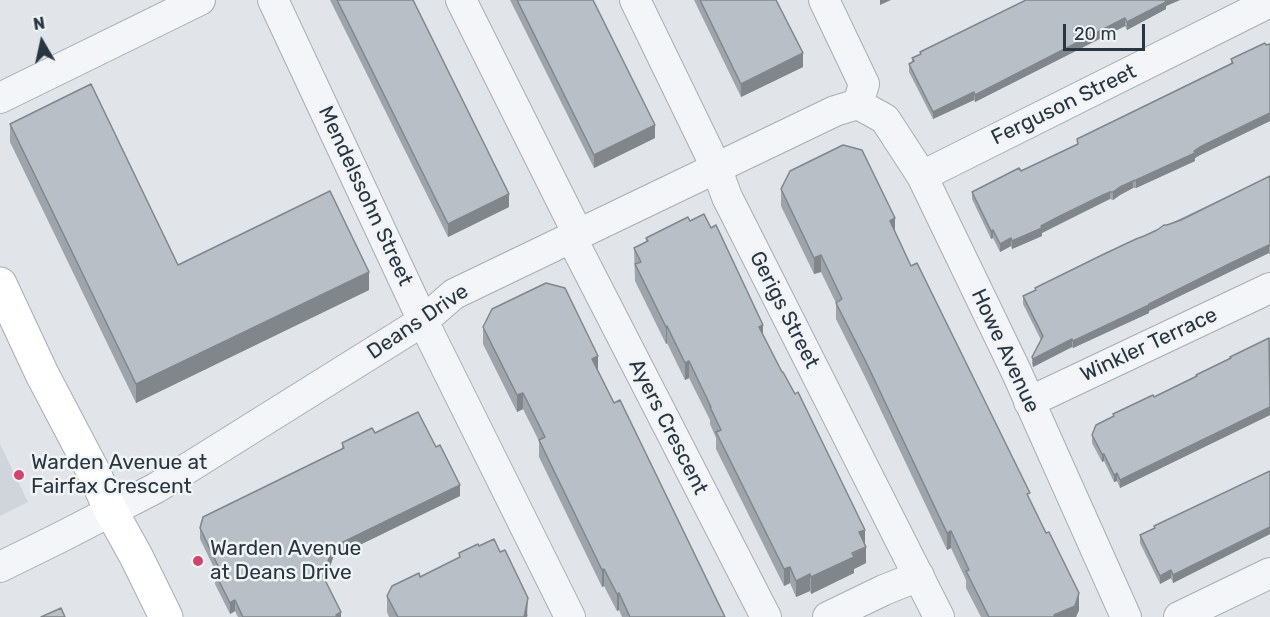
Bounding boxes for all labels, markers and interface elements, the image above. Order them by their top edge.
north arrow [12,12,72,72]
scale bar [1066,12,1148,50]
text: N [32,13,46,34]
text: 20 m [1074,23,1116,45]
street label: Ferguson Street [987,59,1141,151]
street label: Mendelssohn Street [312,102,418,290]
street label: Gerigs Street [744,247,824,373]
street label: Deans Drive [362,279,474,365]
street label: Howe Avenue [965,285,1045,417]
street label: Winkler Terrace [1077,302,1221,388]
street label: Ayers Crescent [623,355,713,499]
place label: Warden Avenue at Fairfax Crescent [31,450,207,500]
marker: Warden Avenue at Fairfax Crescent [12,468,26,482]
place label: Warden Avenue at Deans Drive [210,536,361,586]
marker: Warden Avenue at Deans Drive [191,554,205,568]

